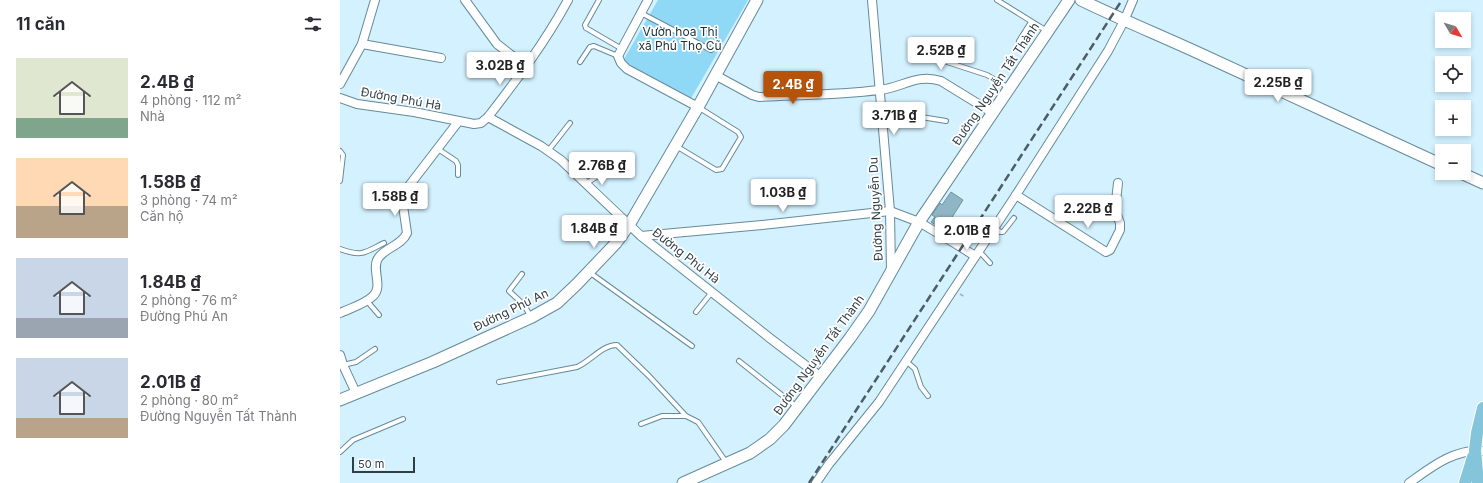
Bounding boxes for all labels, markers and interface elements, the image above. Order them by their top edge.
north arrow [1435,12,1471,48]
map controls [1435,12,1471,180]
icon: filters [302,13,324,35]
text: 11 căn [16,14,65,34]
street label: Đường Nguyễn Tất Thành [949,19,1042,148]
park label: Vườn hoa Thị xã Phú Thọ Cũ [638,24,722,53]
pin: 2.52B ₫ [904,37,978,71]
text: 2.52B ₫ [917,42,965,58]
pin: 3.02B ₫ [463,52,537,86]
button: locate [1435,56,1471,92]
text: 3.02B ₫ [476,57,524,73]
pin: 2.25B ₫ [1241,69,1315,103]
pin: 2.4B ₫ [760,71,826,105]
text: 2.4B ₫ [140,72,194,92]
icon: home [48,74,96,122]
text: 2.25B ₫ [1254,74,1302,90]
text: 2.4B ₫ [772,76,814,92]
street label: Đường Phú Hà [360,84,443,113]
text: 4 phòng · 112 m² [140,92,242,108]
button: + [1435,100,1471,136]
pin: 3.71B ₫ [857,102,931,136]
text: 3.71B ₫ [871,107,917,123]
text: Nhà [140,108,165,124]
button: − [1435,144,1471,180]
pin: 2.76B ₫ [565,152,639,186]
text: 2.76B ₫ [578,157,626,173]
street label: Đường Nguyễn Du [865,157,886,261]
text: 1.58B ₫ [140,172,201,192]
icon: home [48,174,96,222]
pin: 1.03B ₫ [746,179,820,213]
pin: 1.58B ₫ [358,183,432,217]
text: 1.03B ₫ [760,184,806,200]
text: 1.58B ₫ [372,188,418,204]
text: 3 phòng · 74 m² [140,192,238,208]
pin: 2.22B ₫ [1051,195,1125,229]
text: 2.22B ₫ [1064,200,1112,216]
text: Căn hộ [140,208,184,224]
pin: 1.84B ₫ [557,215,631,249]
pin: 2.01B ₫ [930,217,1004,251]
text: 1.84B ₫ [571,220,617,236]
text: 2.01B ₫ [944,222,990,238]
street label: Đường Phú Hà [650,225,723,287]
text: 1.84B ₫ [140,272,201,292]
icon: home [48,274,96,322]
street label: Đường Phú An [471,285,551,334]
text: 2 phòng · 76 m² [140,292,238,308]
street label: Đường Nguyễn Tất Thành [770,292,867,418]
text: Đường Phú An [140,308,228,324]
text: 2.01B ₫ [140,372,201,392]
icon: home [48,374,96,422]
text: 2 phòng · 80 m² [140,392,239,408]
text: Đường Nguyễn Tất Thành [140,408,297,424]
scale bar [352,455,415,474]
text: 50 m [358,457,384,471]

